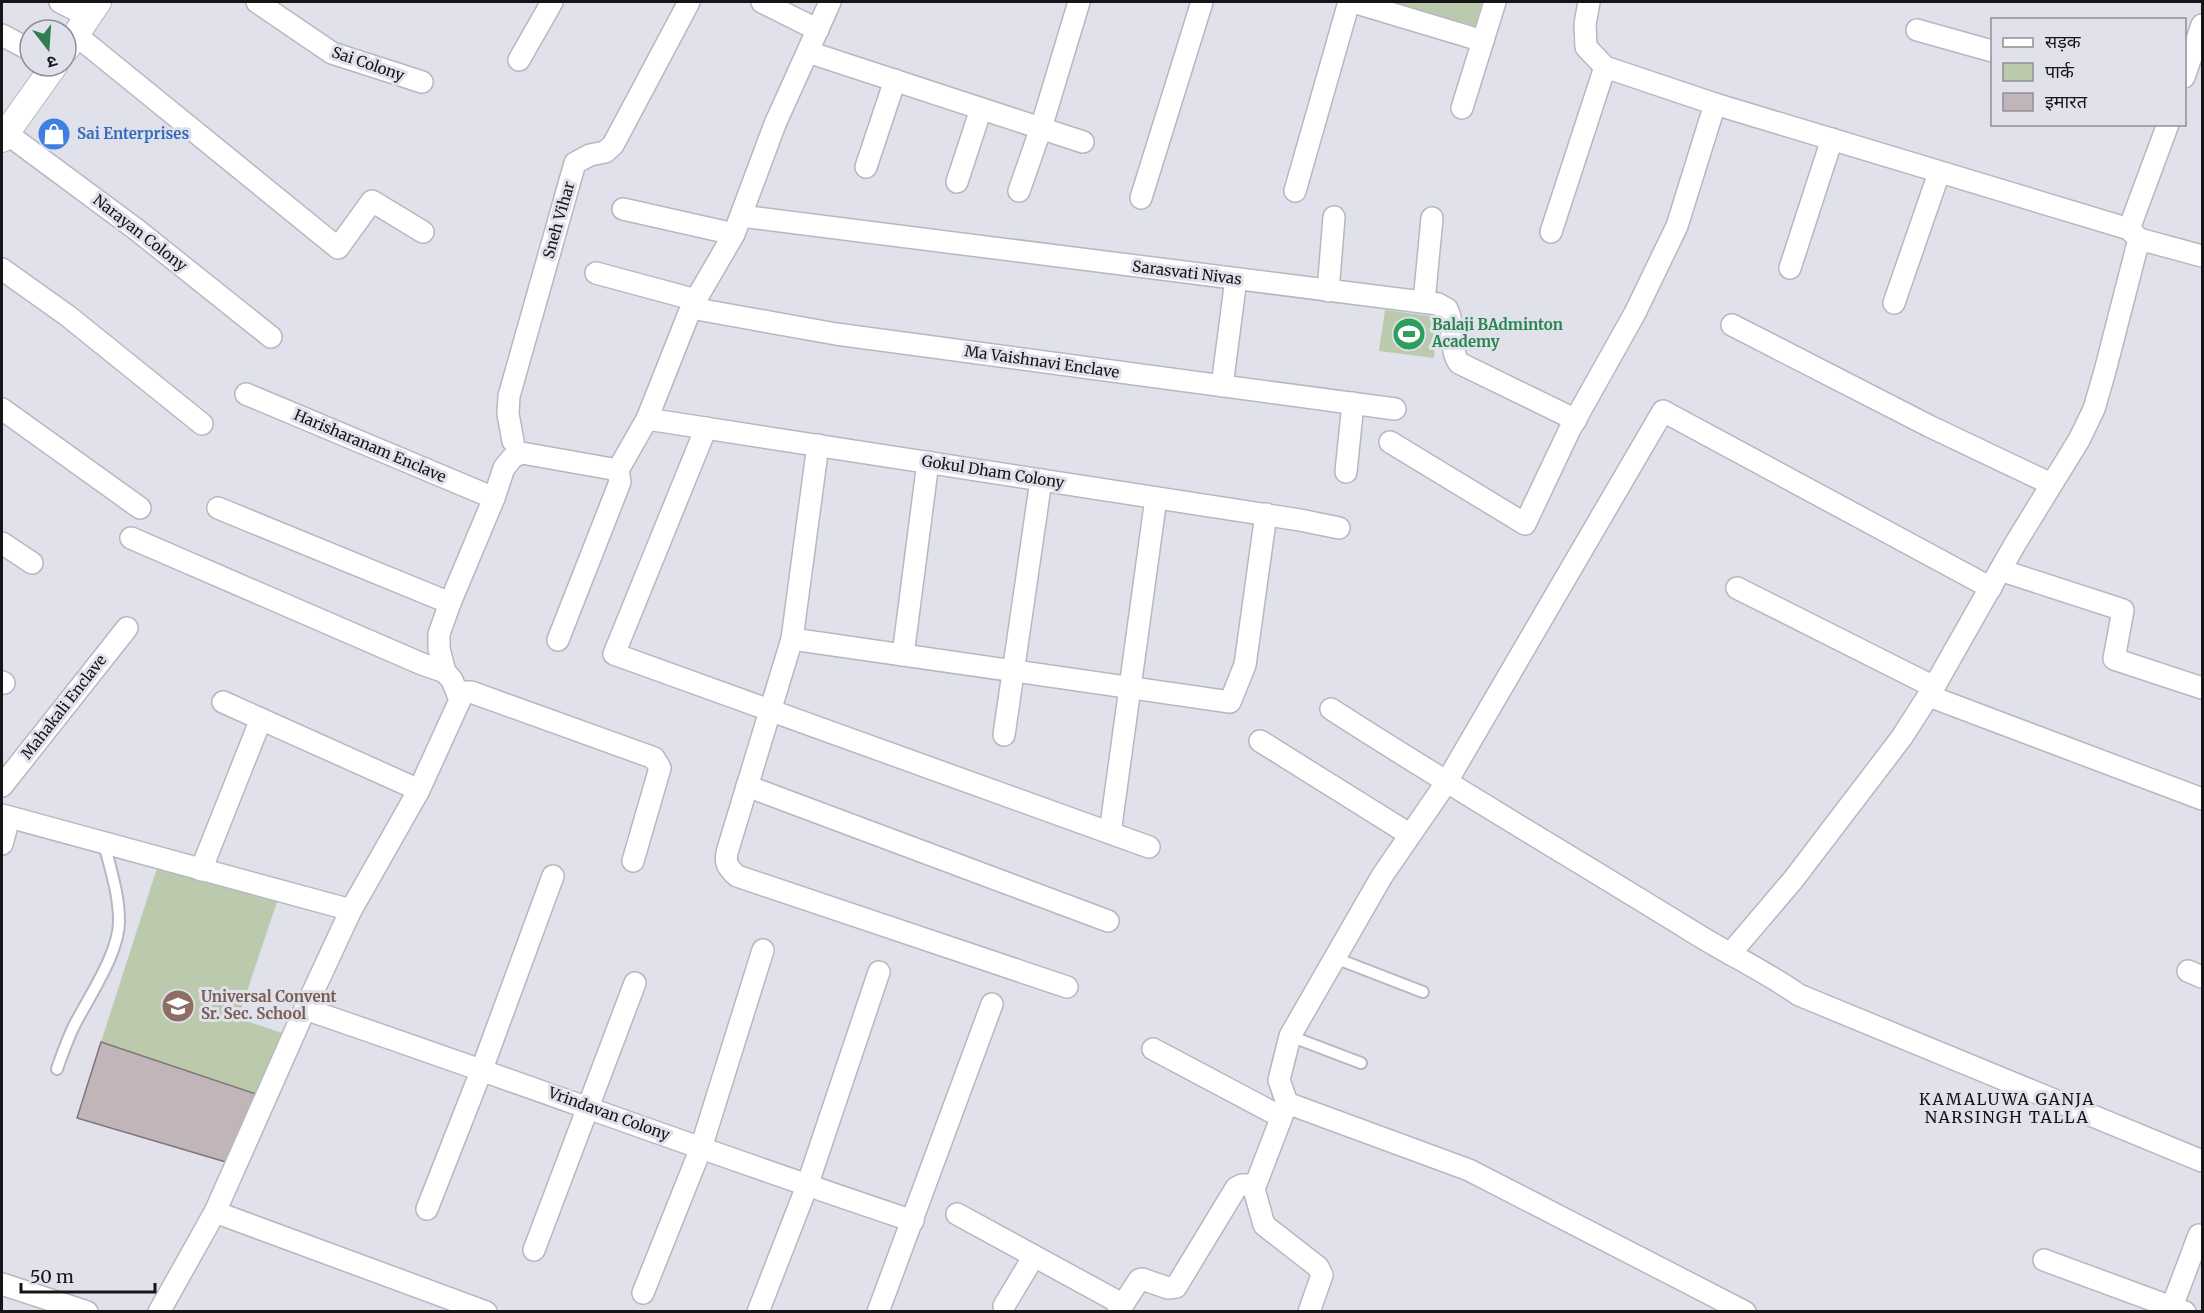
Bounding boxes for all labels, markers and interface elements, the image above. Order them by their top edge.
north arrow [18,18,78,78]
legend [1991,18,2186,126]
text: सड़क [2045,30,2082,53]
street label: Sai Colony [329,42,407,85]
text: उ [44,51,60,73]
text: पार्क [2045,60,2075,83]
text: इमारत [2045,90,2088,113]
shop icon: Sai Enterprises [36,116,72,152]
place label: Sai Enterprises [77,124,189,143]
street label: Sneh Vihar [538,179,579,261]
street label: Narayan Colony [90,190,191,275]
street label: Sarasvati Nivas [1131,256,1243,289]
place label: Balaji BAdminton Academy [1431,315,1563,351]
sports icon: Balaji BAdminton Academy [1391,316,1427,352]
street label: Ma Vaishnavi Enclave [963,341,1121,382]
street label: Harisharanam Enclave [291,405,449,486]
street label: Gokul Dham Colony [920,451,1066,492]
street label: Mahakali Enclave [17,651,110,763]
place label: Universal Convent Sr. Sec. School [201,987,337,1023]
school or university icon: Universal Convent Sr. Sec. School [160,988,196,1024]
street label: Vrindavan Colony [545,1082,673,1144]
district label: KAMALUWA GANJA NARSINGH TALLA [1919,1089,2095,1127]
scale bar [21,1256,154,1294]
text: 50 m [30,1265,74,1288]

